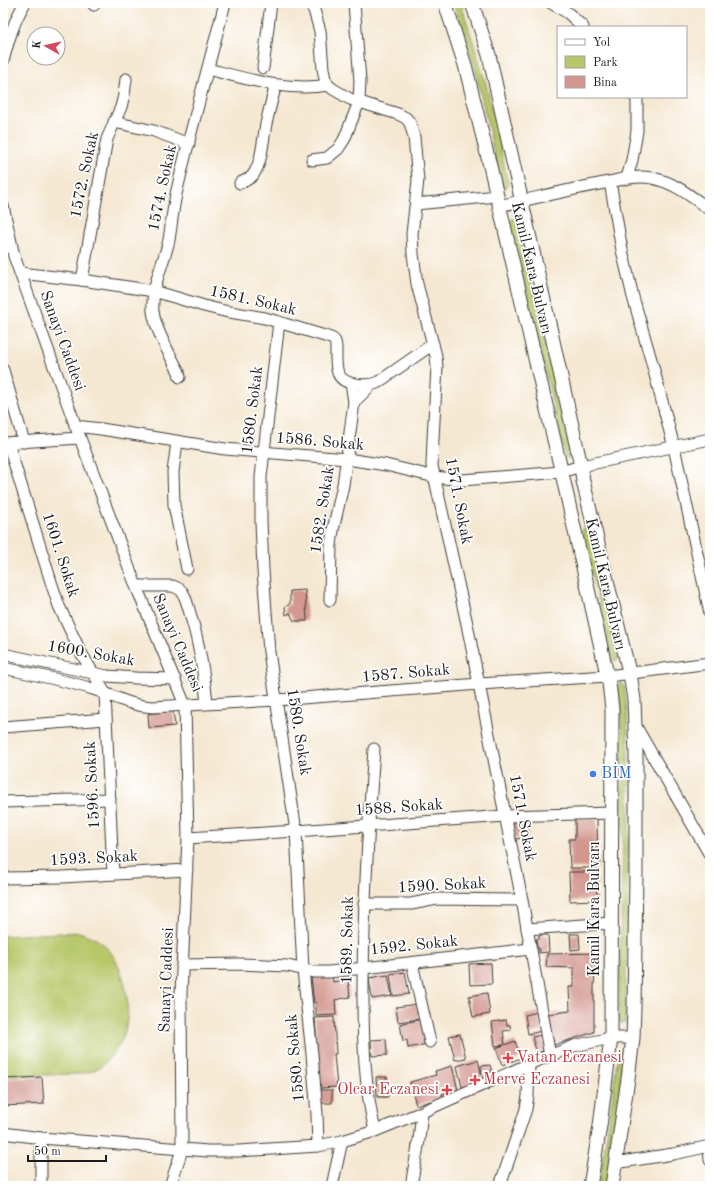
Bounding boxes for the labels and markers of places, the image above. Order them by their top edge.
place label: BİM [601,762,632,782]
marker: BİM [588,769,598,779]
place label: Vatan Eczanesi [516,1050,622,1066]
marker: Vatan Eczanesi [503,1053,513,1063]
place label: Merve Eczanesi [483,1072,590,1088]
marker: Merve Eczanesi [470,1075,480,1085]
place label: Olcar Eczanesi [337,1082,439,1098]
marker: Olcar Eczanesi [442,1085,452,1095]

